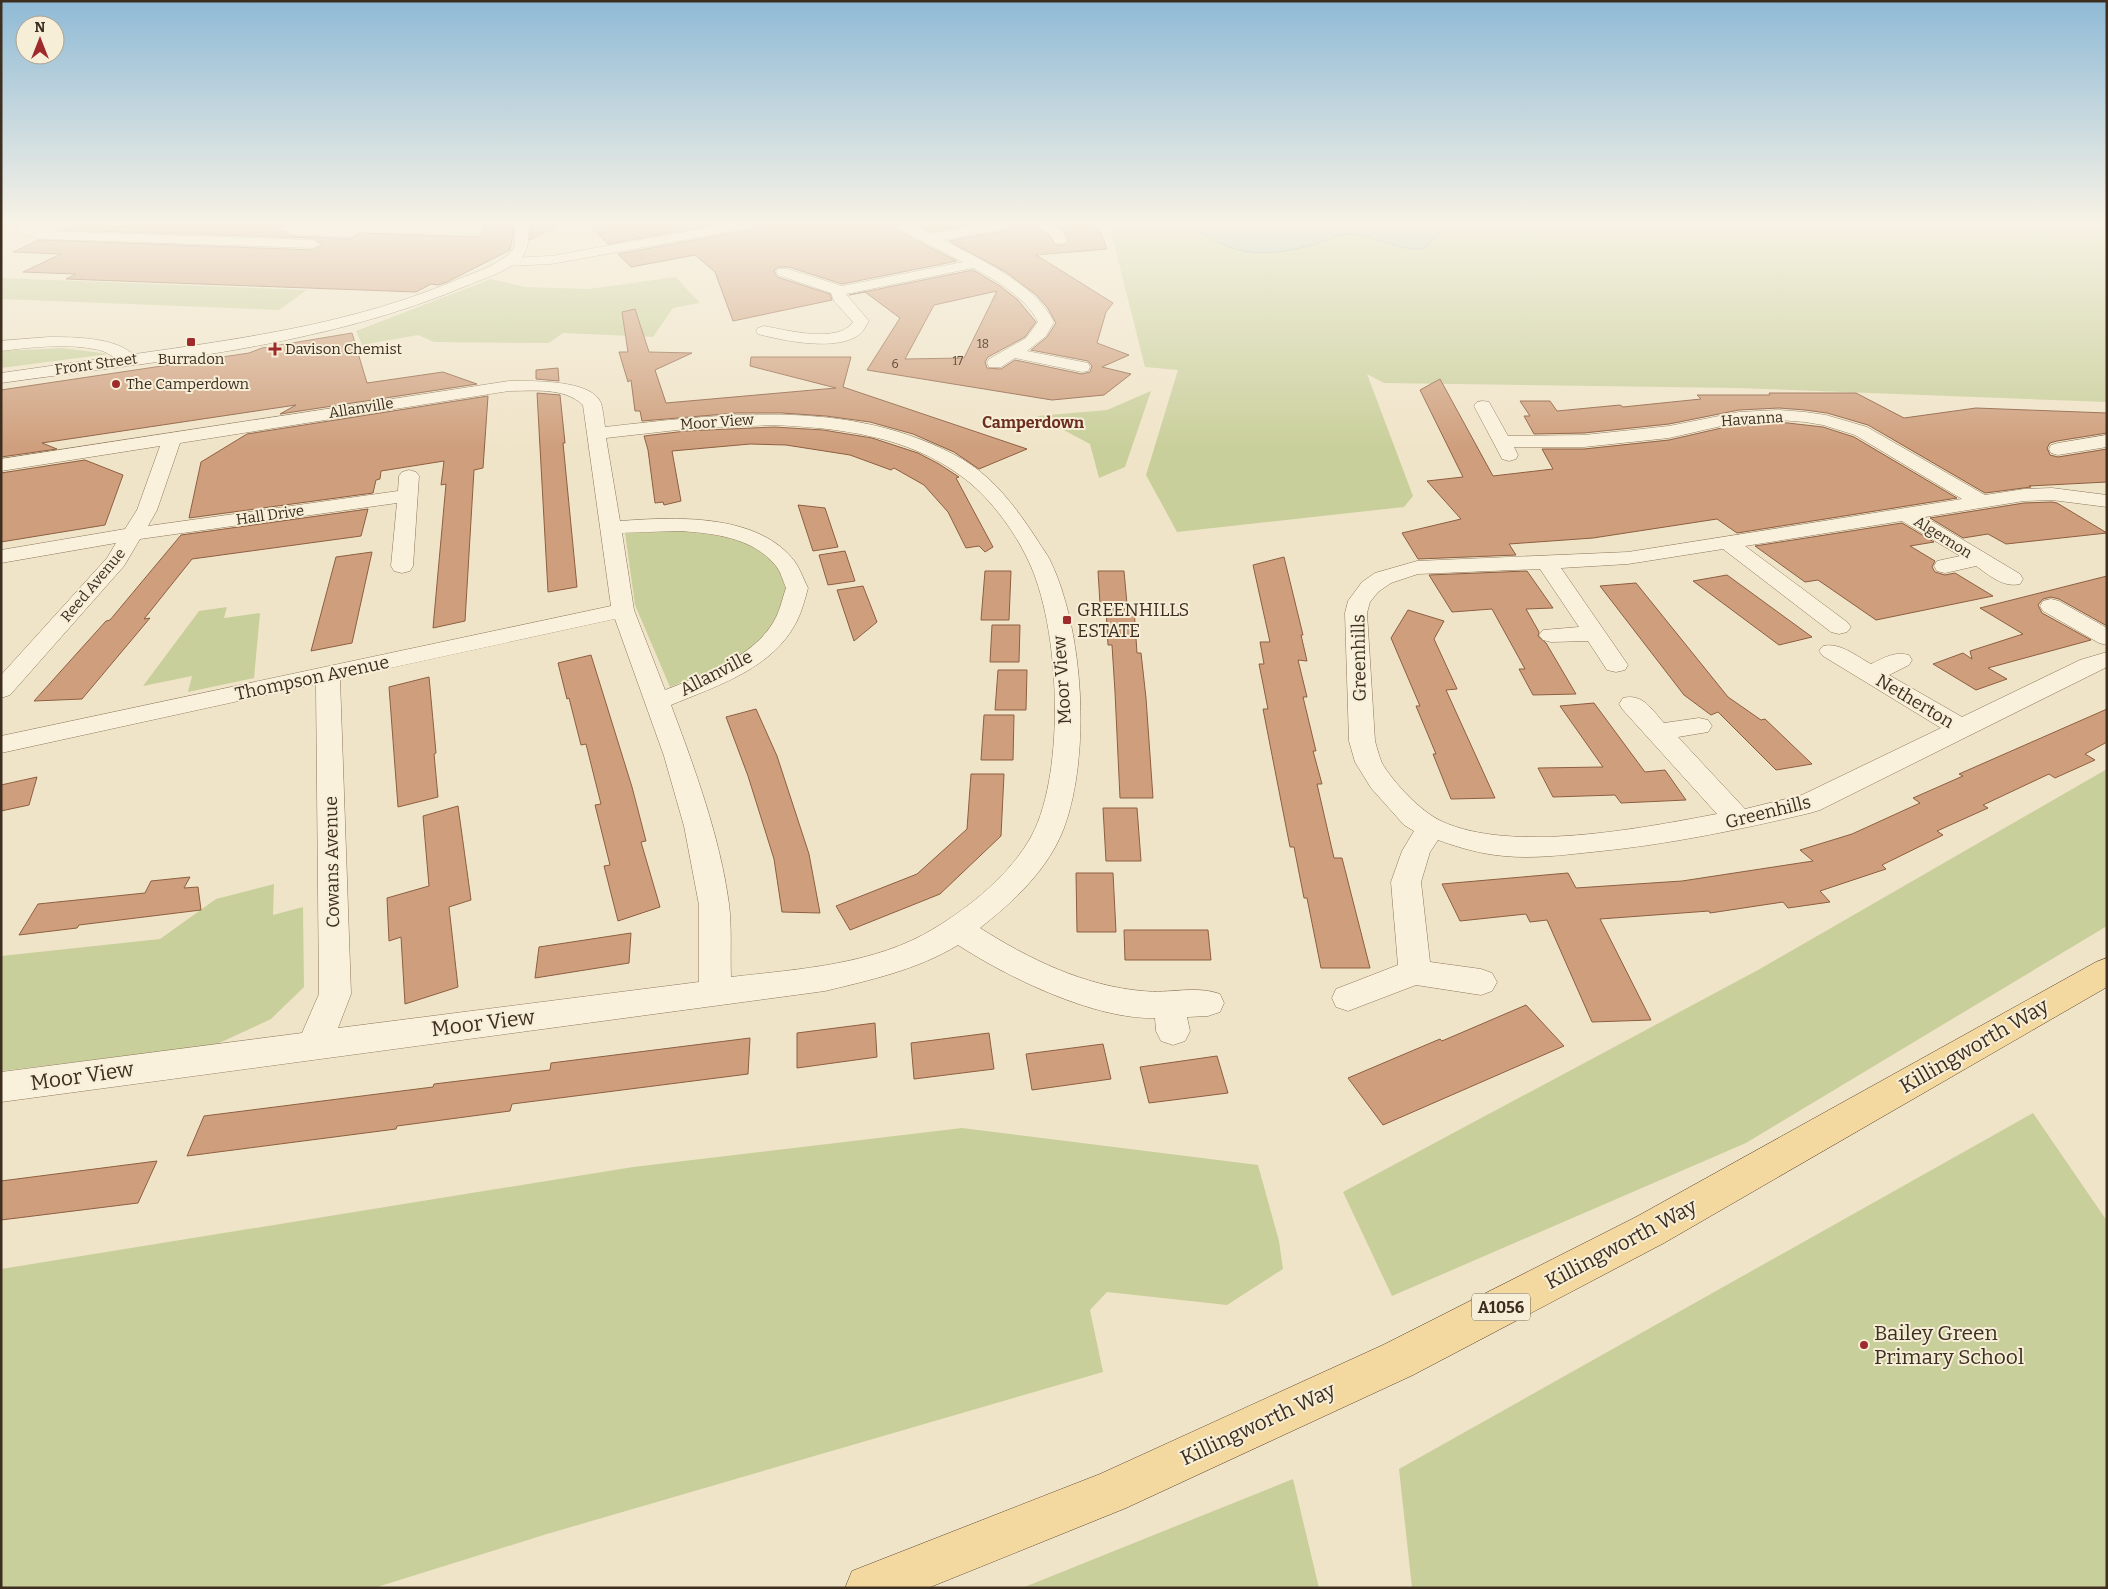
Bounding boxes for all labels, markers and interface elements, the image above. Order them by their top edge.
north arrow [15,15,65,65]
text: N [35,19,46,36]
marker: Burradon [185,336,197,348]
house number: 18 [977,337,989,351]
place label: Davison Chemist [285,340,403,358]
marker: Davison Chemist [269,343,281,355]
street label: Front Street [53,349,139,379]
place label: Burradon [158,350,225,368]
house number: 17 [953,354,963,368]
house number: 6 [891,357,899,371]
place label: The Camperdown [126,375,250,393]
marker: The Camperdown [110,378,122,390]
street label: Allanville [327,394,395,422]
street label: Havanna [1720,408,1784,430]
street label: Moor View [679,410,756,434]
district label: Camperdown [982,413,1085,432]
street label: Hall Drive [235,501,305,529]
street label: Algernon [1911,512,1976,562]
street label: Reed Avenue [57,545,129,625]
place label: GREENHILLS ESTATE [1077,599,1189,642]
marker: GREENHILLS ESTATE [1061,614,1073,626]
street label: Greenhills [1347,614,1371,702]
street label: Moor View [1048,634,1076,725]
street label: Allanville [676,645,756,701]
street label: Thompson Avenue [233,651,391,705]
street label: Netherton [1872,669,1959,733]
street label: Greenhills [1723,791,1813,833]
street label: Cowans Avenue [320,796,344,928]
street label: Killingworth Way [1895,992,2054,1099]
street label: Moor View [430,1004,536,1042]
street label: Moor View [29,1056,135,1096]
street label: Killingworth Way [1541,1193,1702,1295]
road number: A1056 [1472,1294,1530,1320]
place label: Bailey Green Primary School [1874,1320,2024,1370]
marker: Bailey Green Primary School [1858,1339,1870,1351]
street label: Killingworth Way [1176,1376,1340,1471]

